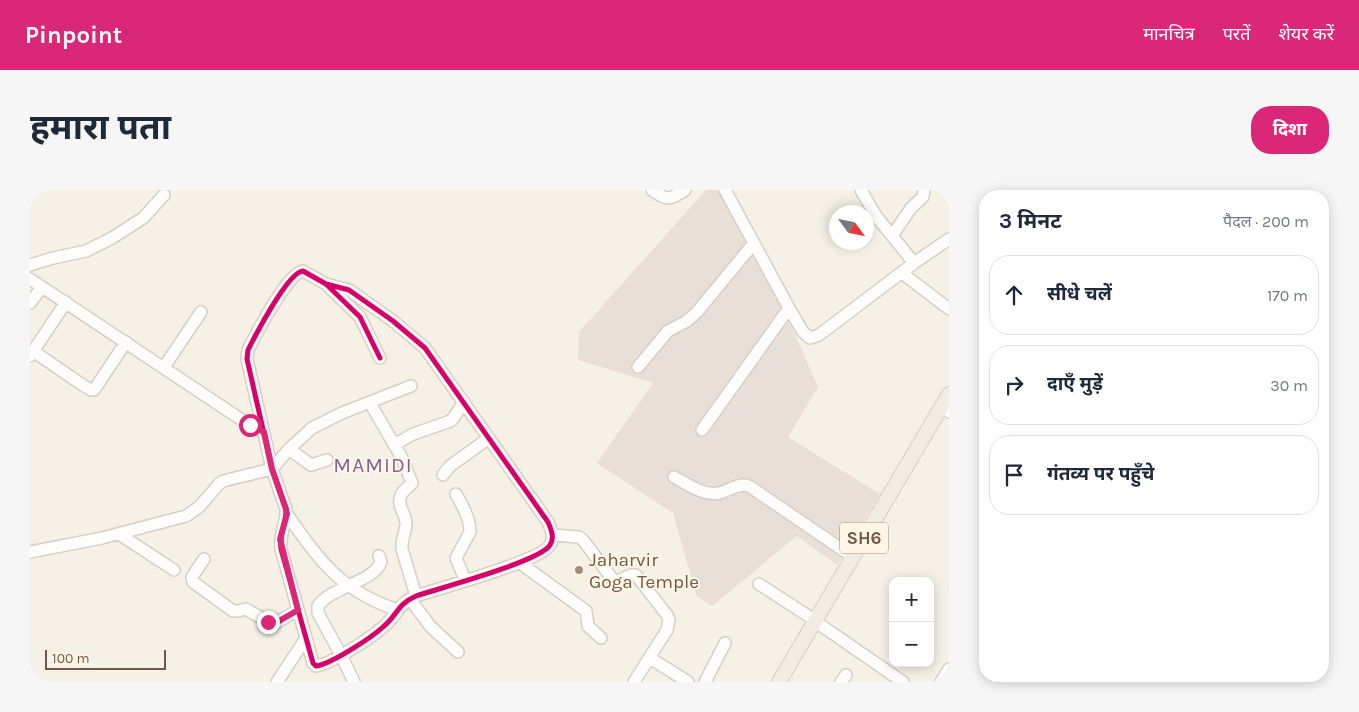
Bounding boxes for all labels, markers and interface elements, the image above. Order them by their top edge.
text: Pinpoint [25,21,122,49]
text: मानचित्र [1143,23,1195,45]
text: परतें [1223,23,1250,45]
text: शेयर करें [1278,23,1334,45]
button: दिशा [1251,106,1329,154]
text: हमारा पता [30,107,171,148]
north arrow [829,205,874,250]
text: 3 मिनट [999,209,1061,233]
text: पैदल · 200 m [1223,212,1309,231]
icon: ahead [1000,281,1028,309]
text: सीधे चलें [1047,283,1112,305]
text: 170 m [1267,286,1308,305]
icon: right [1000,371,1028,399]
text: दाएँ मुड़ें [1047,373,1103,395]
text: 30 m [1270,376,1308,395]
route start [239,414,262,437]
district label: MAMIDI [333,453,413,477]
icon: arrive [1000,461,1028,489]
text: गंतव्य पर पहुँचे [1047,463,1154,485]
road number: SH6 [840,522,888,553]
place label: Jaharvir Goga Temple [589,549,699,593]
marker: Jaharvir Goga Temple [573,564,585,576]
map controls [889,577,934,667]
button: + [889,577,934,622]
route end [257,611,280,634]
button: − [889,622,934,667]
scale bar [45,647,166,670]
text: 100 m [52,650,90,667]

